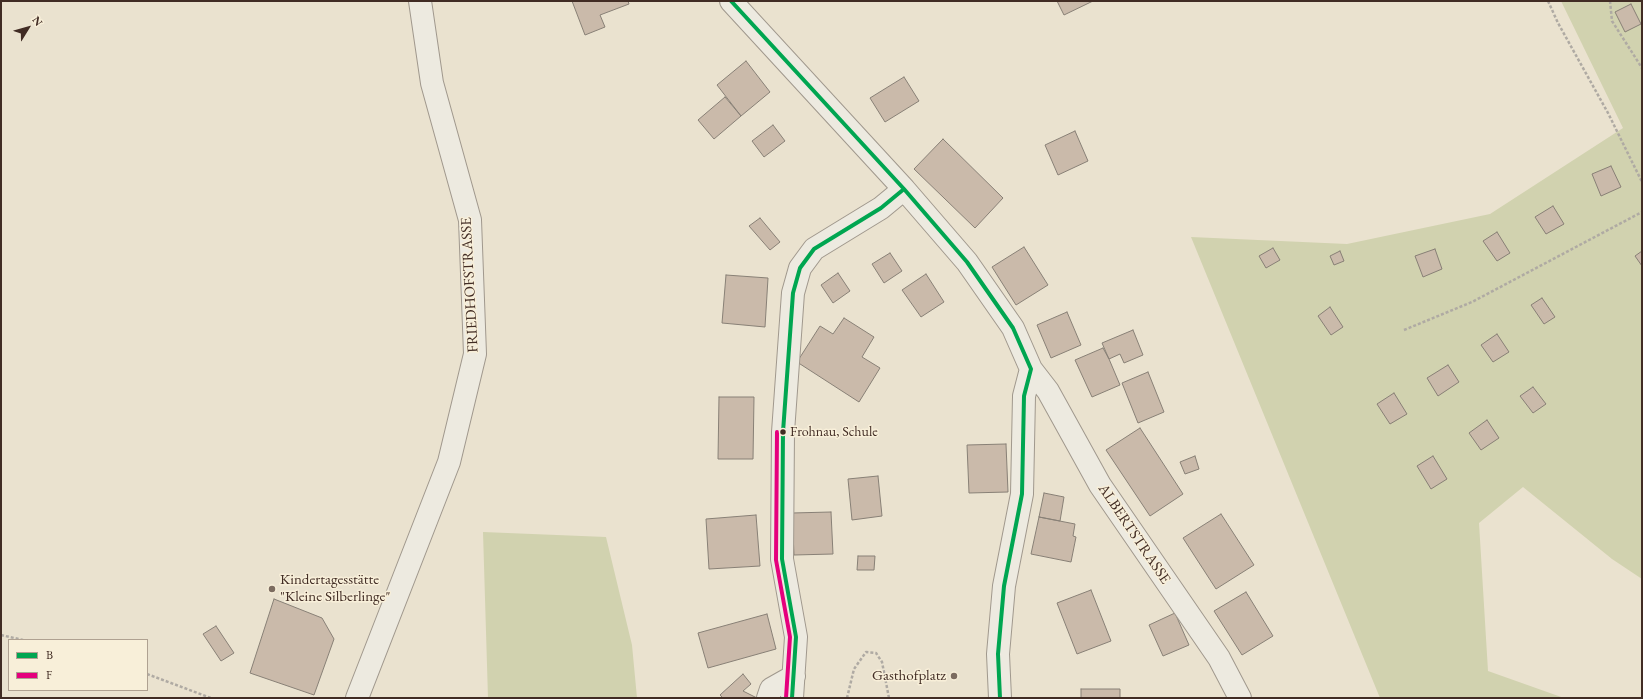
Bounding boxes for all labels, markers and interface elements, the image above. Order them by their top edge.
north arrow [8,8,48,48]
text: N [29,13,46,29]
street label: FRIEDHOFSTRASSE [457,217,483,353]
place label: Frohnau, Schule [790,424,878,440]
marker: Frohnau, Schule [778,427,788,437]
street label: ALBERTSTRASSE [1094,481,1174,587]
place label: Kindertagesstätte "Kleine Silberlinge" [280,571,390,606]
marker: Kindertagesstätte "Kleine Silberlinge" [267,584,277,594]
legend [8,639,148,691]
text: B [46,647,53,663]
text: F [46,667,52,683]
place label: Gasthofplatz [872,667,946,685]
marker: Gasthofplatz [949,671,959,681]

